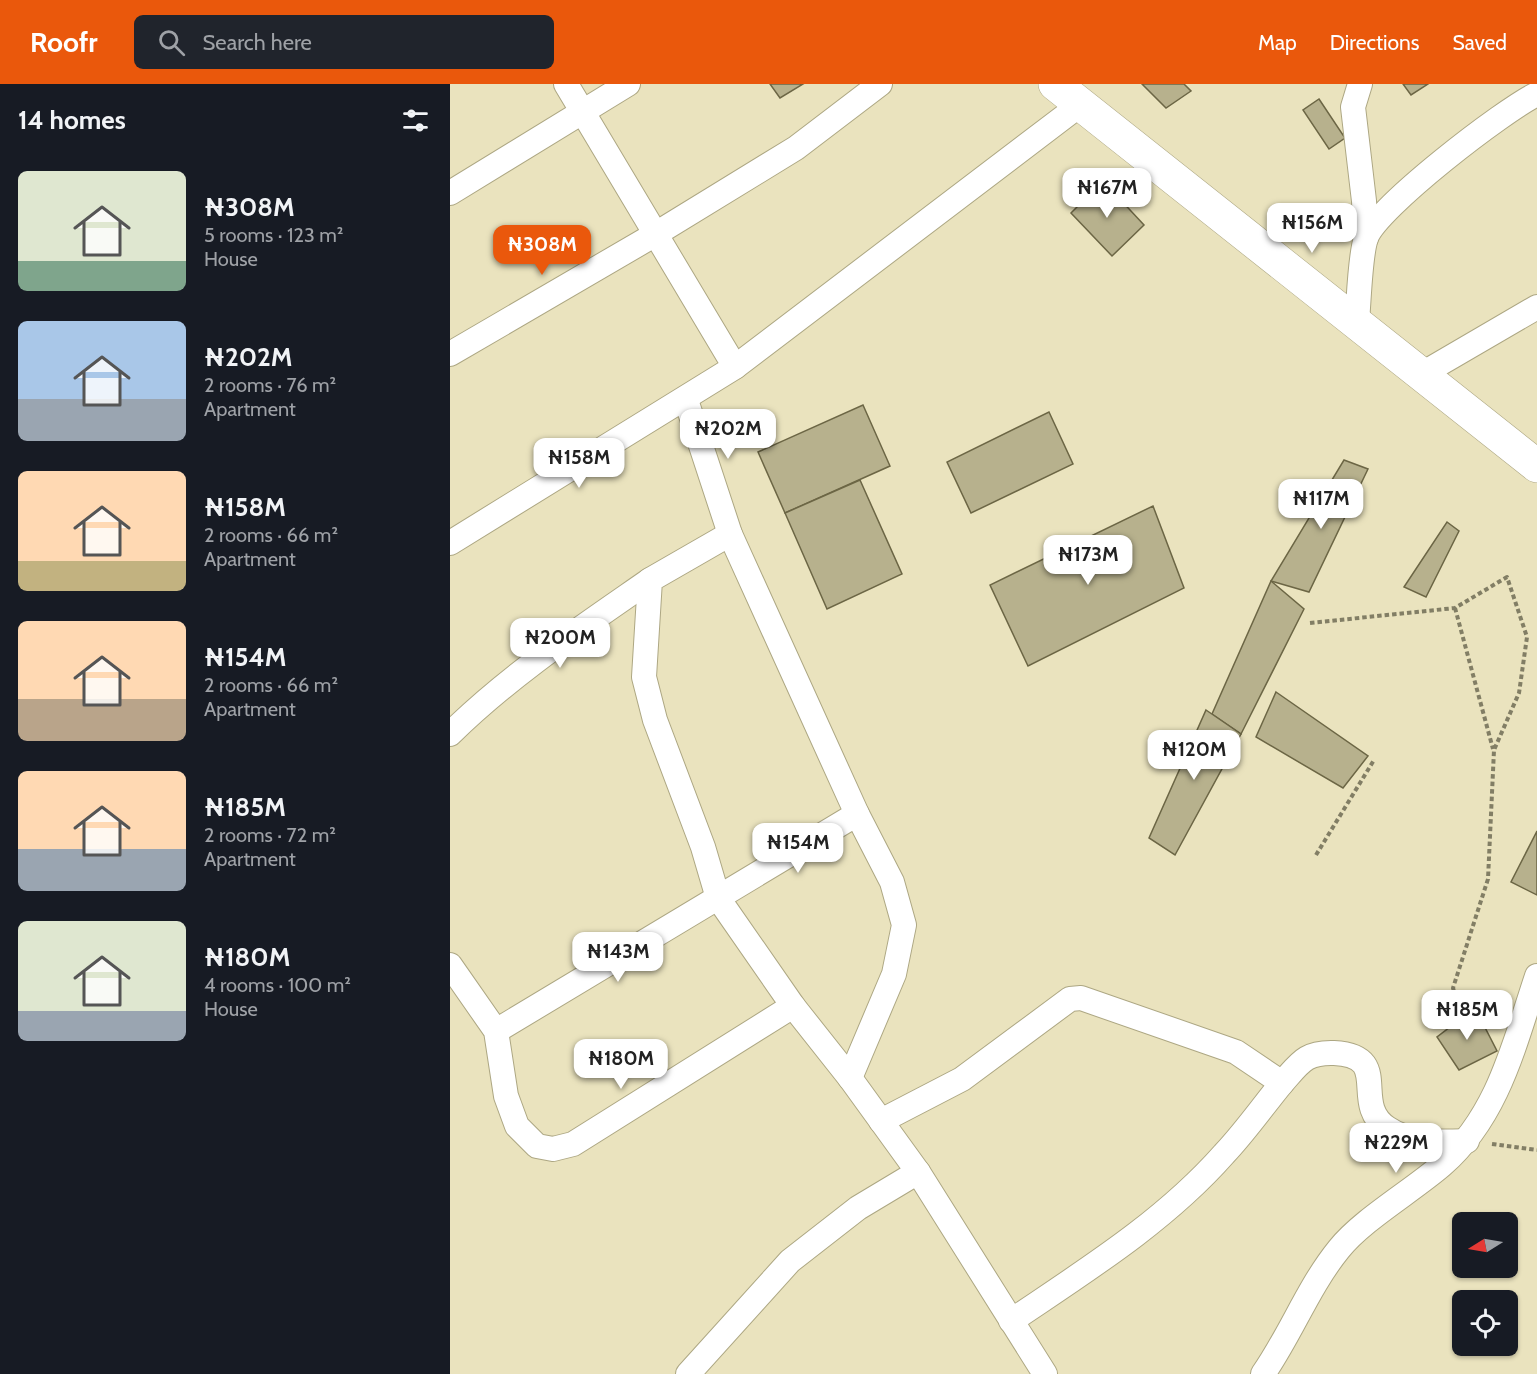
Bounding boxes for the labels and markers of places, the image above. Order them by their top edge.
pin: ₦167M [1065,168,1149,219]
pin: ₦156M [1270,203,1354,254]
pin: ₦308M [500,225,584,276]
pin: ₦202M [686,409,770,460]
pin: ₦158M [537,438,621,489]
pin: ₦117M [1279,479,1363,530]
pin: ₦173M [1046,535,1130,586]
pin: ₦200M [518,618,602,669]
pin: ₦120M [1152,730,1236,781]
pin: ₦154M [756,823,840,874]
pin: ₦143M [576,932,660,983]
pin: ₦185M [1425,990,1509,1041]
pin: ₦180M [579,1039,663,1090]
pin: ₦229M [1354,1123,1438,1174]

